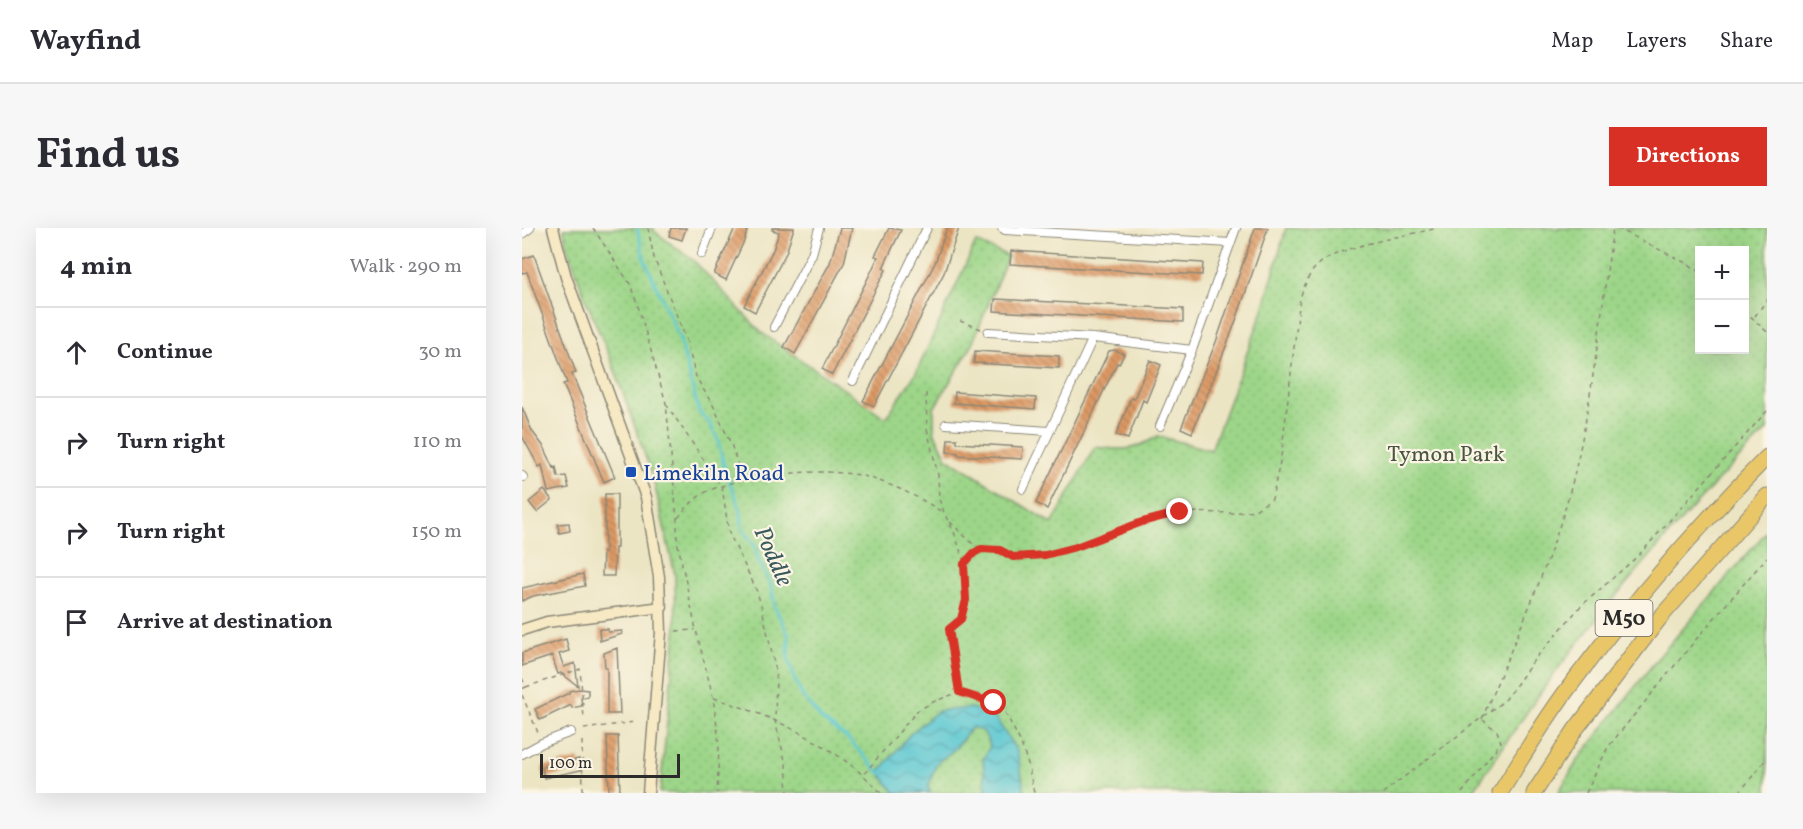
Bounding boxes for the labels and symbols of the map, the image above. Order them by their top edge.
park label: Tymon Park [1387,440,1505,471]
place label: Limekiln Road [643,459,784,490]
marker: Limekiln Road [624,465,638,479]
route end [1166,498,1192,524]
water label: Poddle [744,521,800,592]
road number: M50 [1596,600,1652,636]
route start [980,689,1006,715]
scale bar [540,751,680,778]

